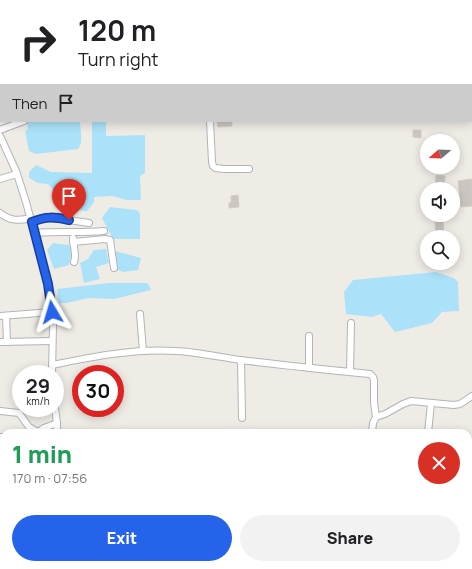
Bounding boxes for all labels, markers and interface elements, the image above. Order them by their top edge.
text: 120 m [78,11,156,49]
icon: right [12,16,64,68]
text: Turn right [78,47,159,71]
icon: arrive [55,92,77,114]
text: Then [12,93,47,114]
north arrow [420,134,460,174]
map controls [420,134,460,270]
pin [52,179,86,220]
button: sound [420,182,460,222]
icon: arrive [58,185,80,207]
button: search [420,230,460,270]
position arrow [31,291,73,333]
speed limit sign: 30 [72,365,124,417]
text: 29 [26,372,50,399]
text: km/h [26,394,50,408]
text: 1 min [12,437,72,470]
button: close [418,442,460,484]
text: 170 m · 07:56 [12,469,87,487]
button: Exit [12,515,232,561]
button: Share [240,515,460,561]

